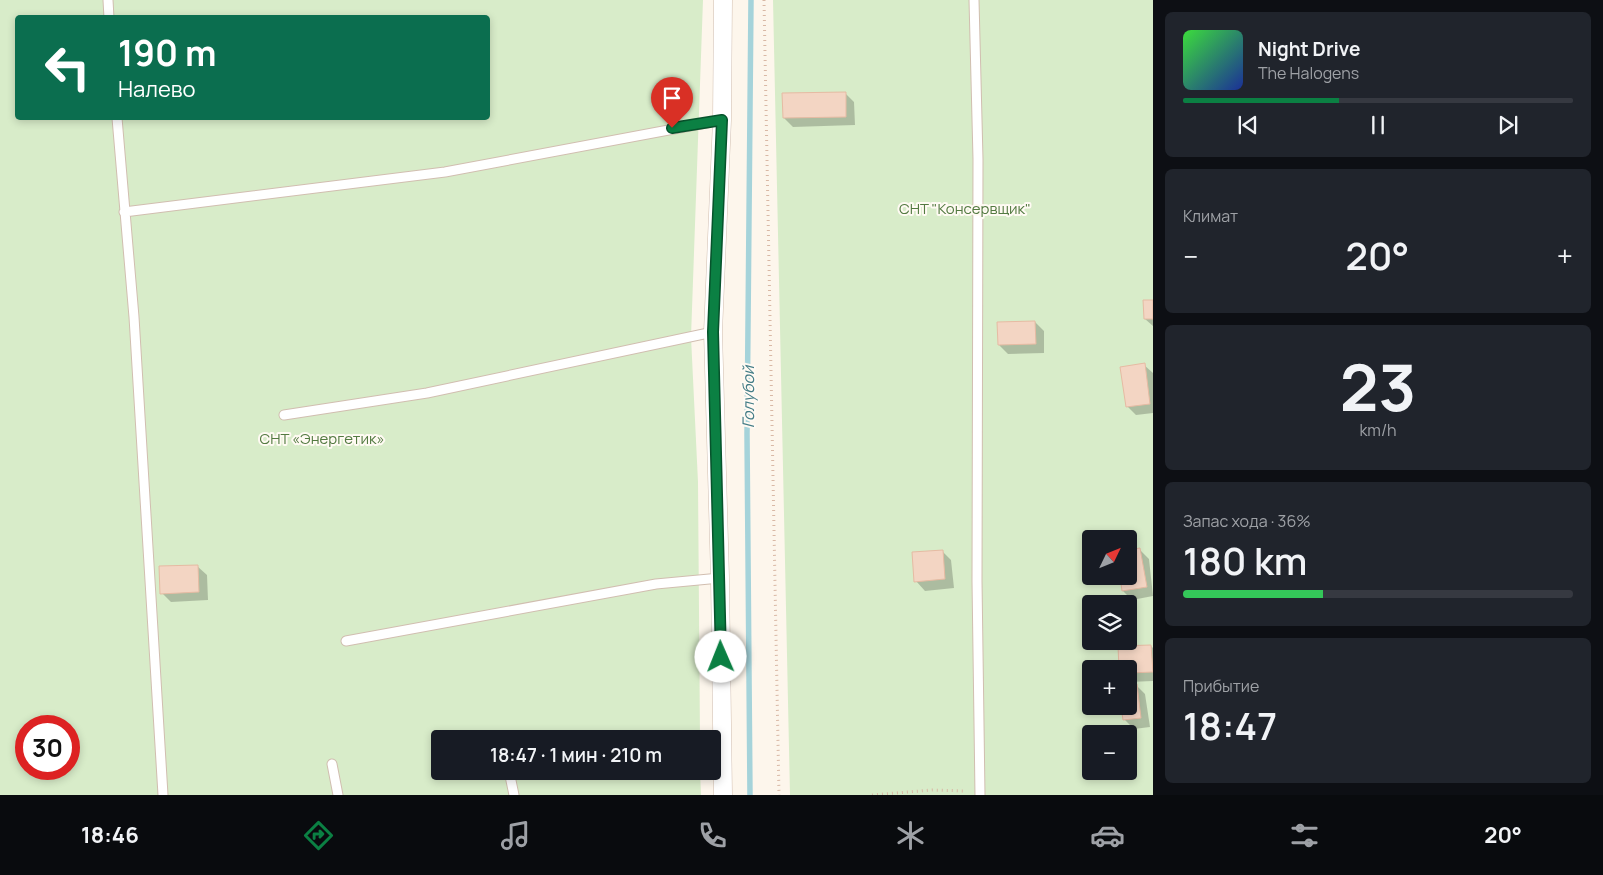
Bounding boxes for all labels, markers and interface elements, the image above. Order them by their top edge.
text: 190 m [118,29,217,77]
icon: left [35,35,100,100]
text: Night Drive [1258,36,1360,62]
text: The Halogens [1258,62,1359,84]
text: Налево [118,74,196,104]
pin [651,77,693,128]
icon: arrive [658,84,686,112]
icon: previous [1234,111,1262,139]
icon: pause [1364,111,1392,139]
icon: next [1494,111,1522,139]
park label: СНТ "Консервщик" [899,198,1031,219]
text: Климат [1183,205,1238,227]
text: 20° [1346,229,1409,281]
text: − [1183,237,1198,275]
text: + [1557,237,1573,275]
text: 23 [1340,342,1416,431]
water label: Голубой [737,364,759,428]
text: km/h [1359,419,1397,441]
park label: СНТ «Энергетик» [260,428,384,449]
text: Запас хода · 36% [1183,510,1311,532]
north arrow [1082,530,1138,585]
map controls [1082,530,1137,780]
text: 180 km [1183,534,1307,586]
button: layers [1082,595,1137,650]
position arrow [694,630,746,682]
button: + [1082,660,1137,715]
text: Прибытие [1183,675,1259,697]
text: 18:47 [1183,699,1277,751]
speed limit sign: 30 [15,715,80,780]
button: − [1082,725,1137,780]
text: 18:47 · 1 мин · 210 m [490,742,662,768]
icon: directions [301,818,336,853]
icon: music [498,818,533,853]
icon: phone [695,818,730,853]
icon: climate [893,818,928,853]
icon: car [1090,818,1125,853]
icon: filters [1287,818,1322,853]
text: 18:46 [81,820,139,850]
text: 20° [1484,820,1522,850]

